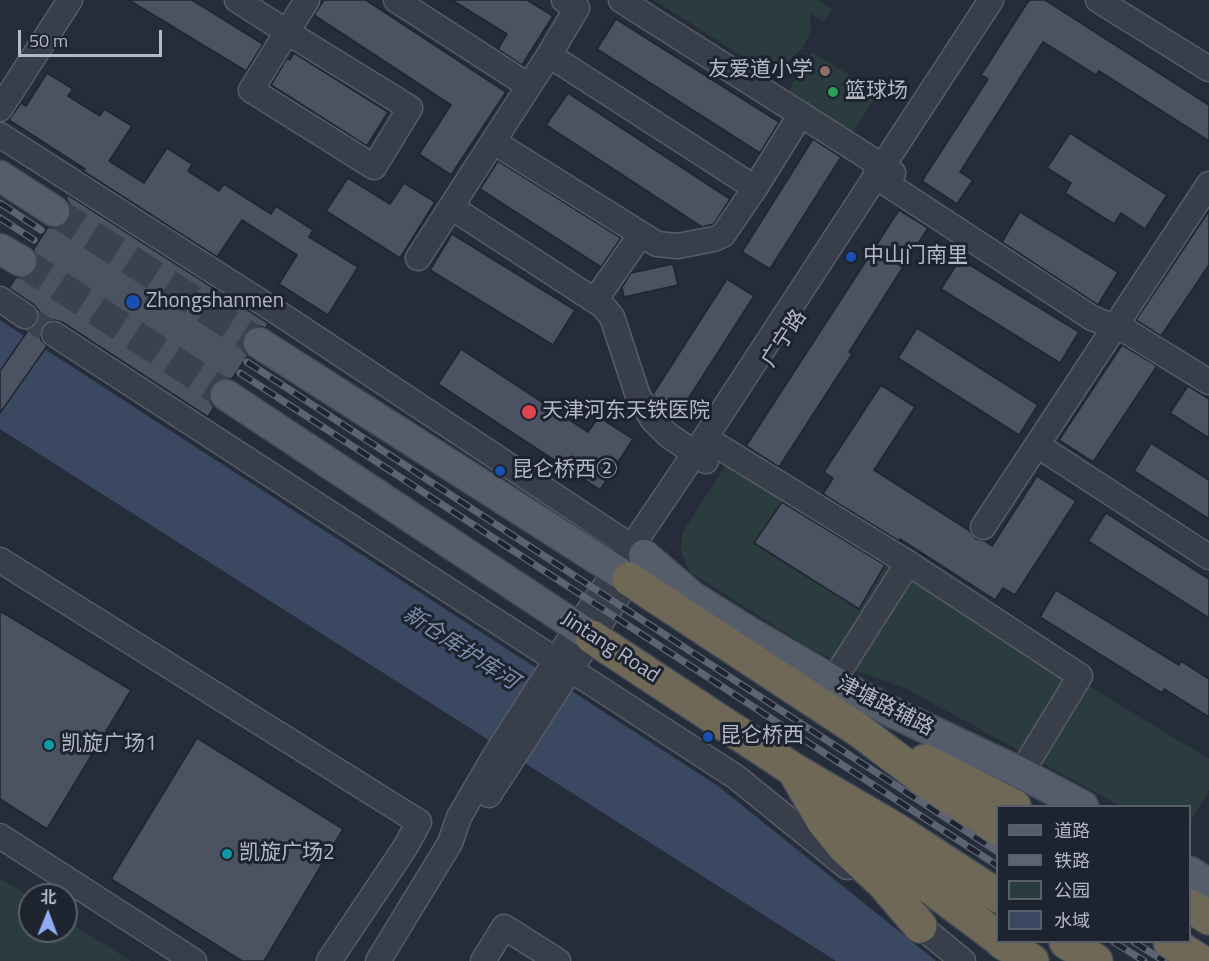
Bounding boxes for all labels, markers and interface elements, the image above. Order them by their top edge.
scale bar [21,18,165,56]
text: 50 m [29,27,68,54]
place label: 友爱道小学 [708,58,813,84]
marker: 友爱道小学 [818,64,832,78]
place label: 篮球场 [845,79,908,105]
marker: 篮球场 [826,85,840,99]
place label: 中山门南里 [863,244,968,270]
marker: 中山门南里 [844,250,858,264]
place label: Zhongshanmen [146,289,284,315]
marker: Zhongshanmen [124,293,142,311]
street label: 广宁路 [757,306,813,372]
place label: 天津河东天铁医院 [542,399,710,425]
marker: 天津河东天铁医院 [520,403,538,421]
place label: 昆仑桥西② [512,458,617,484]
marker: 昆仑桥西② [493,464,507,478]
water label: 新仓库护库河 [397,602,523,696]
street label: Jintang Road [556,607,664,689]
street label: 津塘路辅路 [833,672,937,742]
place label: 昆仑桥西 [720,724,804,750]
marker: 昆仑桥西 [701,730,715,744]
place label: 凯旋广场1 [61,732,157,758]
marker: 凯旋广场1 [42,738,56,752]
legend [996,805,1191,943]
text: 道路 [1054,817,1090,844]
place label: 凯旋广场2 [239,841,335,867]
marker: 凯旋广场2 [220,847,234,861]
text: 铁路 [1054,847,1090,874]
text: 公园 [1054,877,1090,904]
north arrow [18,883,78,943]
text: 北 [40,885,56,909]
text: 水域 [1054,907,1090,934]

